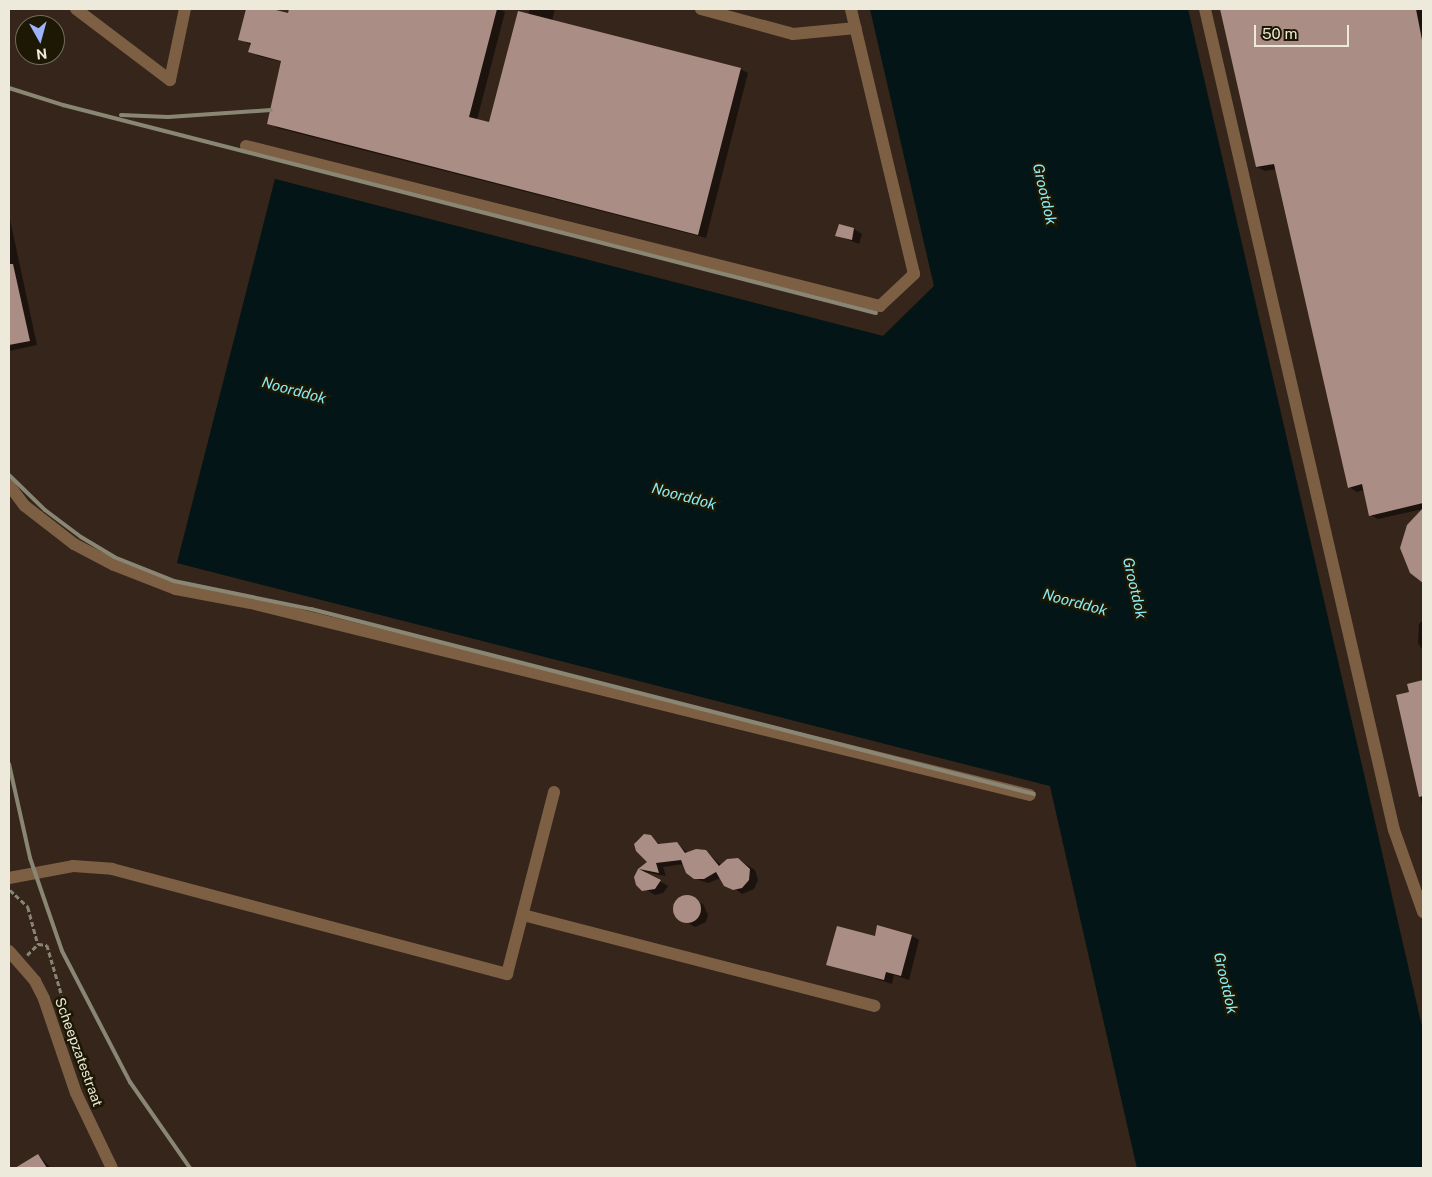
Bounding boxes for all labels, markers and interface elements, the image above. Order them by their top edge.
north arrow [15,15,65,65]
scale bar [1257,15,1352,47]
text: 50 m [1262,25,1297,42]
text: N [35,45,48,63]
water label: Grootdok [1029,162,1061,226]
water label: Noorddok [260,373,328,407]
water label: Noorddok [650,479,718,513]
water label: Grootdok [1119,556,1151,620]
water label: Noorddok [1041,585,1109,619]
water label: Grootdok [1210,951,1242,1015]
street label: Scheepzatestraat [52,995,106,1109]

